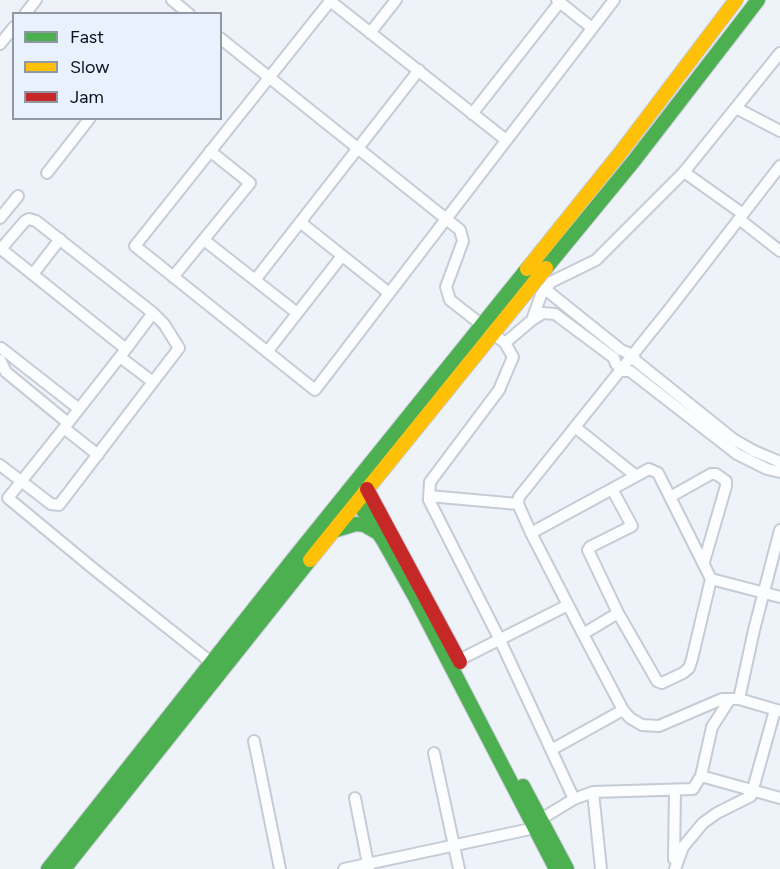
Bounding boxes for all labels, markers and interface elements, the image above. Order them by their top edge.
legend [12,12,222,120]
text: Fast [70,26,104,48]
text: Slow [70,56,109,78]
text: Jam [70,86,104,108]

